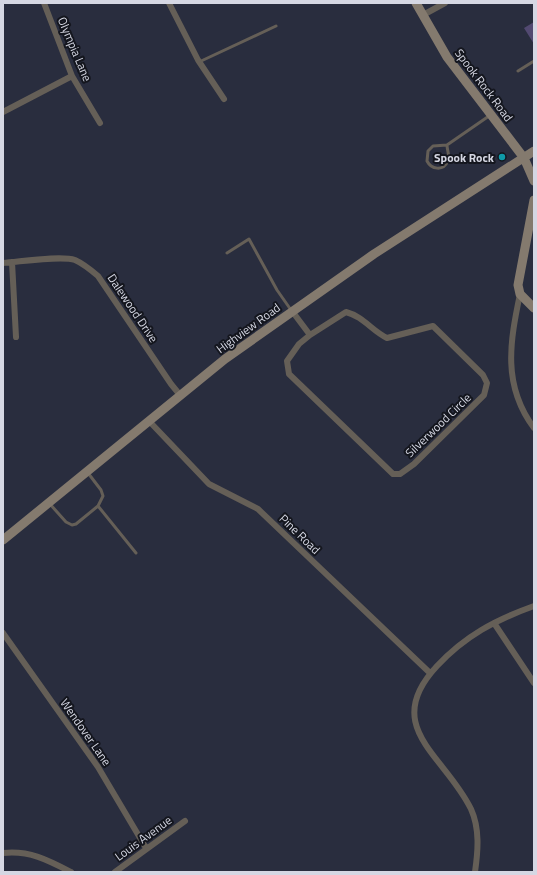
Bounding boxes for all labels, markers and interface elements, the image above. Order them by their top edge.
street label: Olympia Lane [53,14,97,84]
street label: Spook Rock Road [450,44,518,126]
place label: Spook Rock [434,148,495,167]
marker: Spook Rock [497,152,507,162]
street label: Dalewood Drive [103,270,163,346]
street label: Highview Road [212,298,284,358]
street label: Silverwood Circle [401,388,475,462]
street label: Pine Road [275,509,325,559]
street label: Wendover Lane [56,694,116,770]
street label: Louis Avenue [110,811,176,865]

